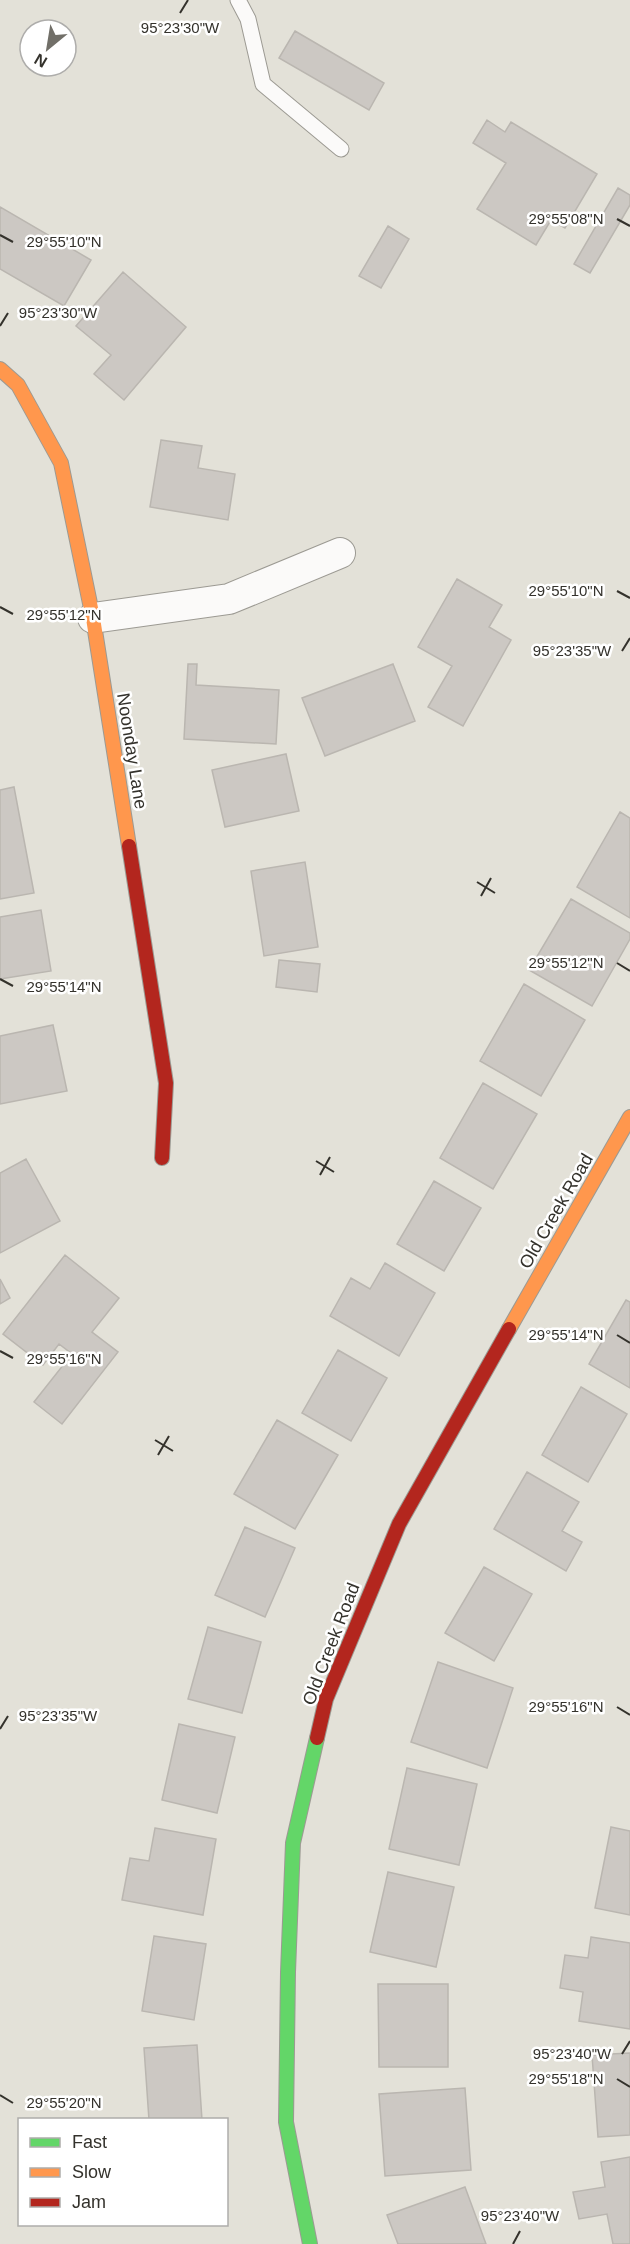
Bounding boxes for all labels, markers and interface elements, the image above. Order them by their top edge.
north arrow [18,18,78,78]
text: 95°23'30"W [141,19,220,36]
text: N [31,50,50,71]
text: 29°55'08"N [528,210,604,227]
text: 29°55'10"N [26,233,102,250]
text: 95°23'30"W [19,304,98,321]
text: 29°55'10"N [528,582,604,599]
text: 29°55'12"N [26,606,102,623]
text: 95°23'35"W [533,642,612,659]
street label: Noonday Lane [113,692,151,810]
text: 29°55'12"N [528,954,604,971]
text: 29°55'14"N [26,978,102,995]
street label: Old Creek Road [515,1150,597,1272]
text: 29°55'14"N [528,1326,604,1343]
text: 29°55'16"N [26,1350,102,1367]
street label: Old Creek Road [299,1580,363,1708]
text: 29°55'16"N [528,1698,604,1715]
text: 95°23'35"W [19,1707,98,1724]
text: 95°23'40"W [533,2045,612,2062]
text: 29°55'18"N [528,2070,604,2087]
text: 29°55'20"N [26,2094,102,2111]
legend [18,2118,228,2226]
text: Fast [72,2132,107,2152]
text: Slow [72,2162,112,2182]
text: Jam [72,2192,106,2212]
text: 95°23'40"W [481,2207,560,2224]

